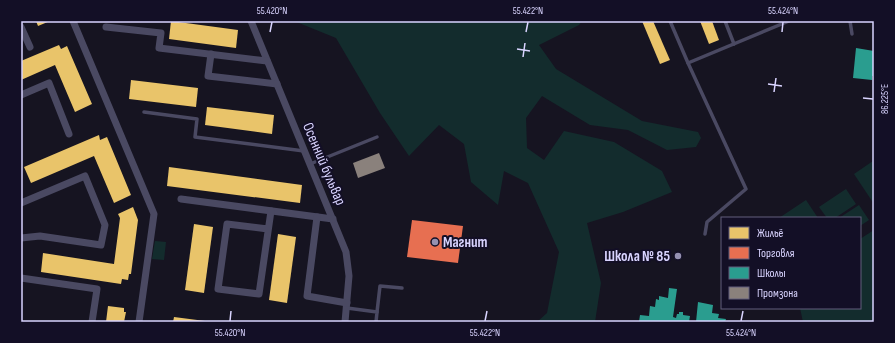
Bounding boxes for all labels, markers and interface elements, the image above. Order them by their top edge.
text: 55.420°N [257,5,287,17]
text: 55.422°N [513,5,543,17]
text: 55.424°N [768,5,798,17]
text: 86.225°E [879,84,891,114]
street label: Осенний бульвар [298,120,350,208]
legend [721,217,861,309]
text: Жильё [757,226,784,241]
place label: Магнит [443,233,488,252]
marker: Магнит [430,237,440,247]
text: Торговля [757,246,795,261]
place label: Школа № 85 [604,247,670,266]
marker: Школа № 85 [673,251,683,261]
text: Школы [757,266,786,281]
text: Промзона [757,286,798,301]
text: 55.420°N [215,327,245,339]
text: 55.422°N [470,327,500,339]
text: 55.424°N [726,327,756,339]

